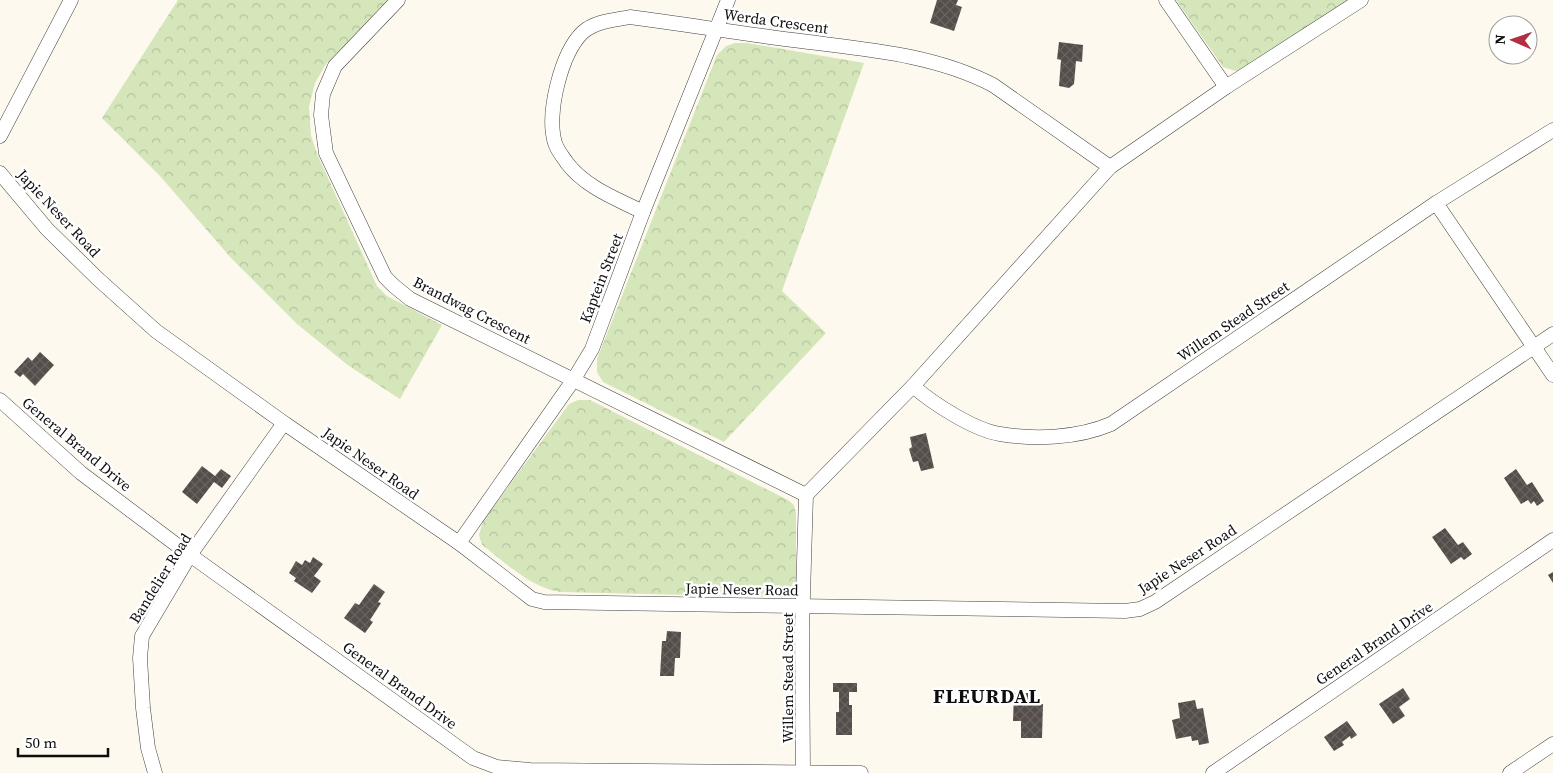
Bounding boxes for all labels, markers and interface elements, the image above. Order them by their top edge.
street label: Werda Crescent [722,3,830,39]
north arrow [1488,15,1538,65]
text: N [1490,34,1510,45]
street label: Japie Neser Road [12,164,106,262]
street label: Kaptein Street [574,230,628,326]
street label: Brandwag Crescent [410,271,534,349]
street label: Willem Stead Street [1173,276,1293,366]
street label: General Brand Drive [18,392,136,496]
street label: Japie Neser Road [318,421,424,504]
street label: Japie Neser Road [1133,519,1241,599]
street label: Bandelier Road [124,529,196,627]
street label: Japie Neser Road [684,577,799,600]
street label: General Brand Drive [1311,596,1437,690]
street label: Willem Stead Street [777,613,798,743]
street label: General Brand Drive [338,636,462,734]
district label: FLEURDAL [933,682,1041,710]
scale bar [18,726,108,758]
text: 50 m [25,732,57,753]

